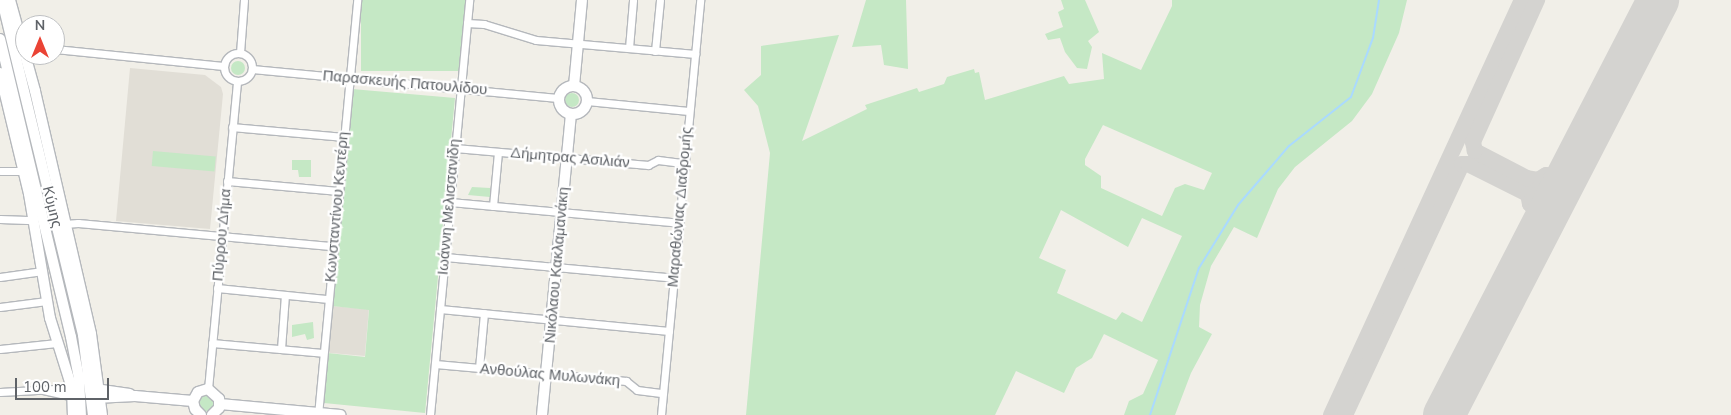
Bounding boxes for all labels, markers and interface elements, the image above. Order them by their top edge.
north arrow [15,15,65,65]
text: N [35,16,45,35]
street label: Παρασκευής Πατουλίδου [322,67,488,99]
street label: Μαραθώνιας Διαδρομής [664,126,696,288]
street label: Κωνσταντίνου Κεντέρη [321,131,353,283]
street label: Ιωάννη Μελισσανίδη [434,138,464,276]
street label: Δήμητρας Ασιλιάν [510,144,630,172]
street label: Κύμης [38,184,66,230]
street label: Νικόλαου Κακλαμανάκη [541,186,573,344]
street label: Πύρρου Δήμα [209,188,235,282]
street label: Ανθούλας Μυλωνάκη [479,360,621,390]
scale bar [18,368,111,400]
text: 100 m [23,377,67,397]

